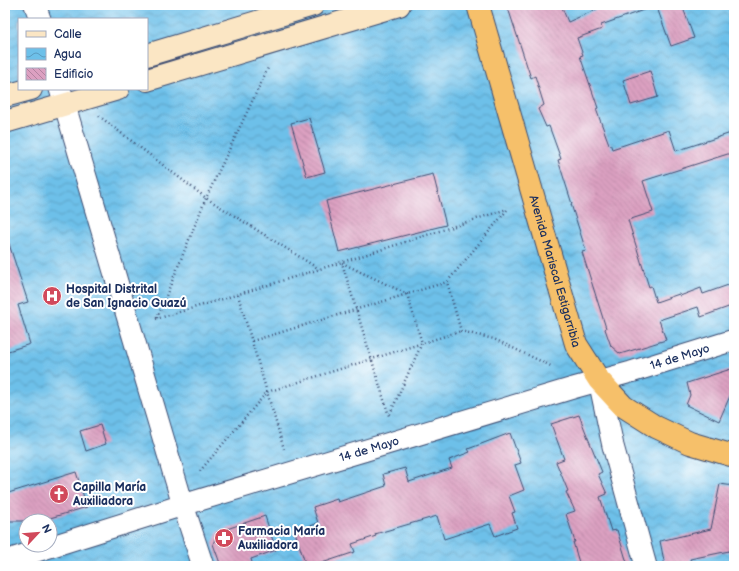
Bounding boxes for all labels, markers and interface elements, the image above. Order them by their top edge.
legend [18,18,148,90]
text: Calle [54,27,82,42]
text: Agua [54,47,82,62]
text: Edificio [54,67,94,82]
street label: Avenida Mariscal Estigarribia [525,193,584,349]
place label: Hospital Distrital de San Ignacio Guazú [66,282,187,311]
hospital icon: Hospital Distrital de San Ignacio Guazú [41,285,63,307]
street label: 14 de Mayo [648,341,712,374]
street label: 14 de Mayo [338,434,401,466]
place label: Capilla María Auxiliadora [72,480,146,509]
church icon: Capilla María Auxiliadora [48,483,70,505]
north arrow [18,513,58,553]
text: N [39,522,54,535]
place label: Farmacia María Auxiliadora [237,524,325,553]
pharmacy icon: Farmacia María Auxiliadora [213,527,235,549]

